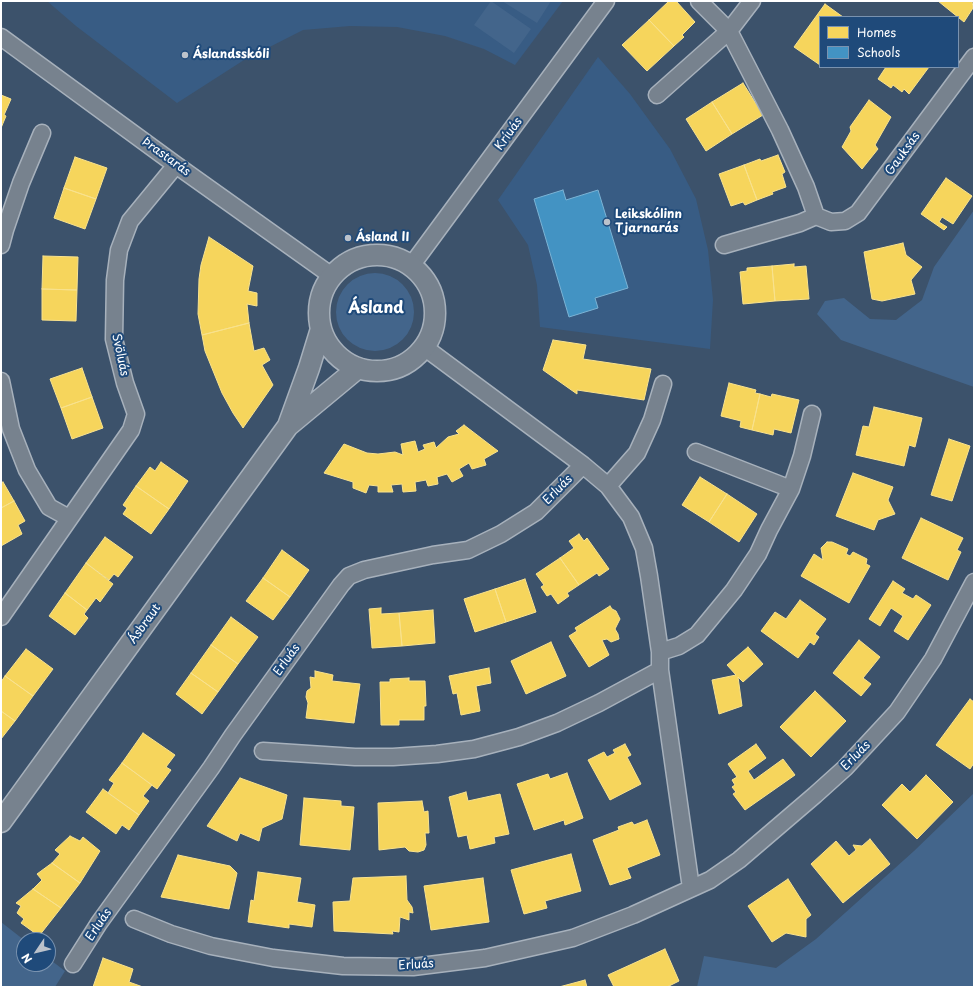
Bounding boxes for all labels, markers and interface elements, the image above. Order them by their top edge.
legend [819,16,959,68]
text: Homes [857,23,896,41]
text: Schools [857,43,900,61]
place label: Áslandsskóli [193,48,269,62]
marker: Áslandsskóli [180,50,190,60]
street label: Kríuás [492,115,526,153]
street label: Gauksás [883,130,923,178]
street label: Þrastarás [139,135,193,179]
place label: Leikskólinn Tjarnarás [615,208,682,236]
marker: Leikskólinn Tjarnarás [602,217,612,227]
place label: Ásland II [356,231,409,245]
marker: Ásland II [343,233,353,243]
district label: Ásland [348,299,404,319]
street label: Svöluás [109,333,131,377]
street label: Erluás [540,472,576,508]
street label: Ásbraut [126,601,164,647]
street label: Erluás [271,641,303,679]
street label: Erluás [838,738,874,774]
street label: Erluás [83,906,115,944]
north arrow [16,932,56,972]
text: N [17,950,36,967]
street label: Erluás [398,957,434,973]

